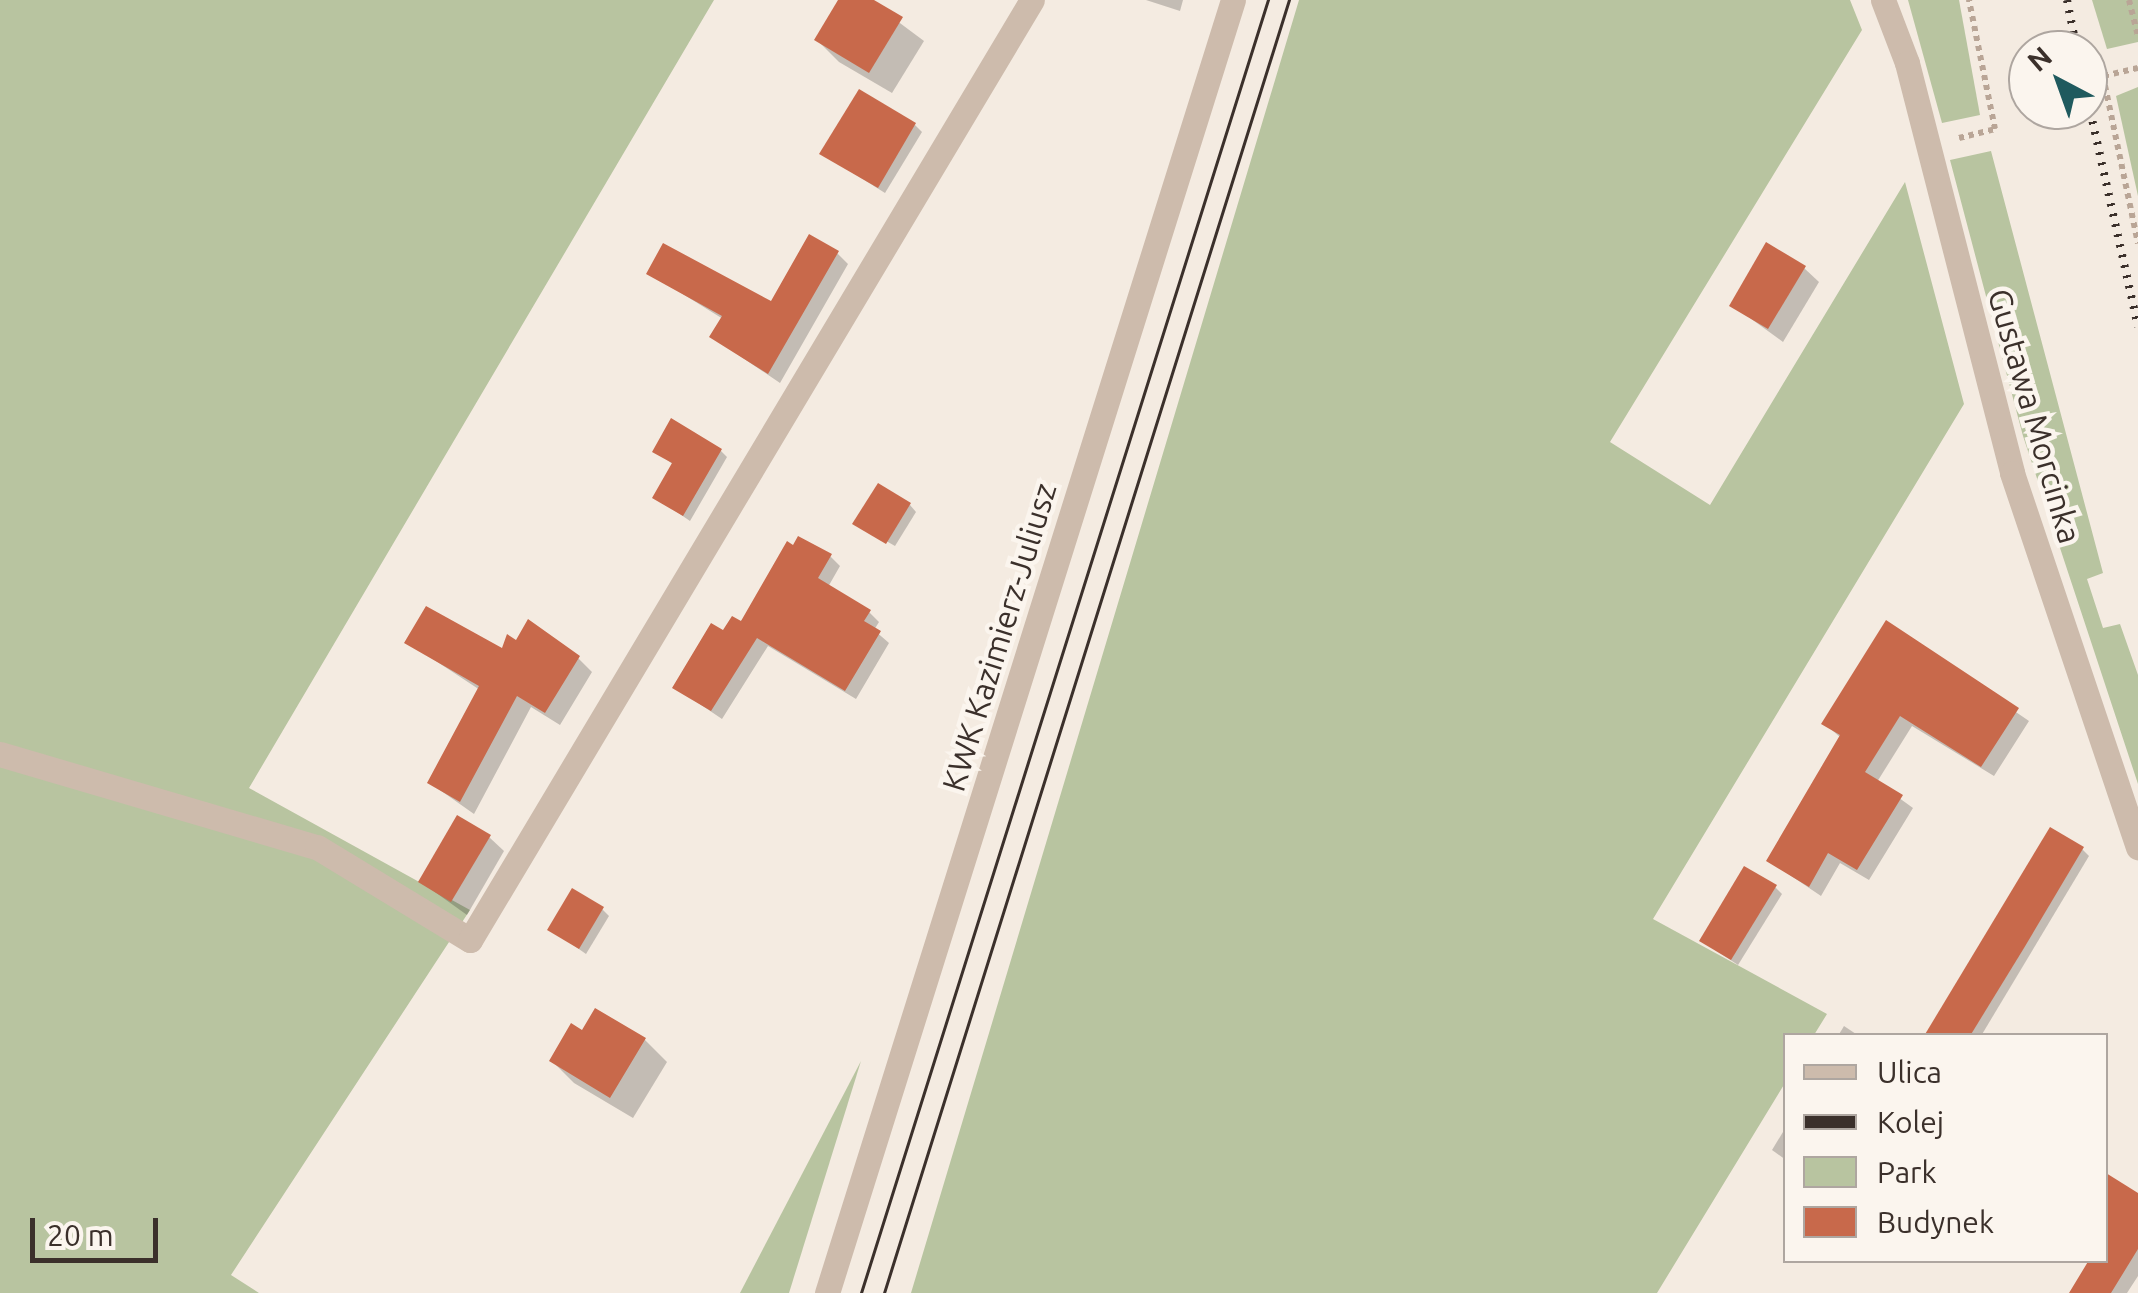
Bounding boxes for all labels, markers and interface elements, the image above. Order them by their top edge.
north arrow [2008,30,2108,130]
text: N [2021,40,2057,77]
street label: Gustawa Morcinka [1980,284,2090,548]
street label: KWK Kazimierz-Juliusz [934,478,1064,796]
legend [1783,1033,2108,1263]
text: Ulica [1877,1055,1942,1089]
text: Kolej [1877,1105,1944,1139]
text: Park [1877,1155,1937,1189]
scale bar [35,1198,162,1260]
text: Budynek [1877,1205,1994,1239]
text: 20 m [47,1218,114,1252]

